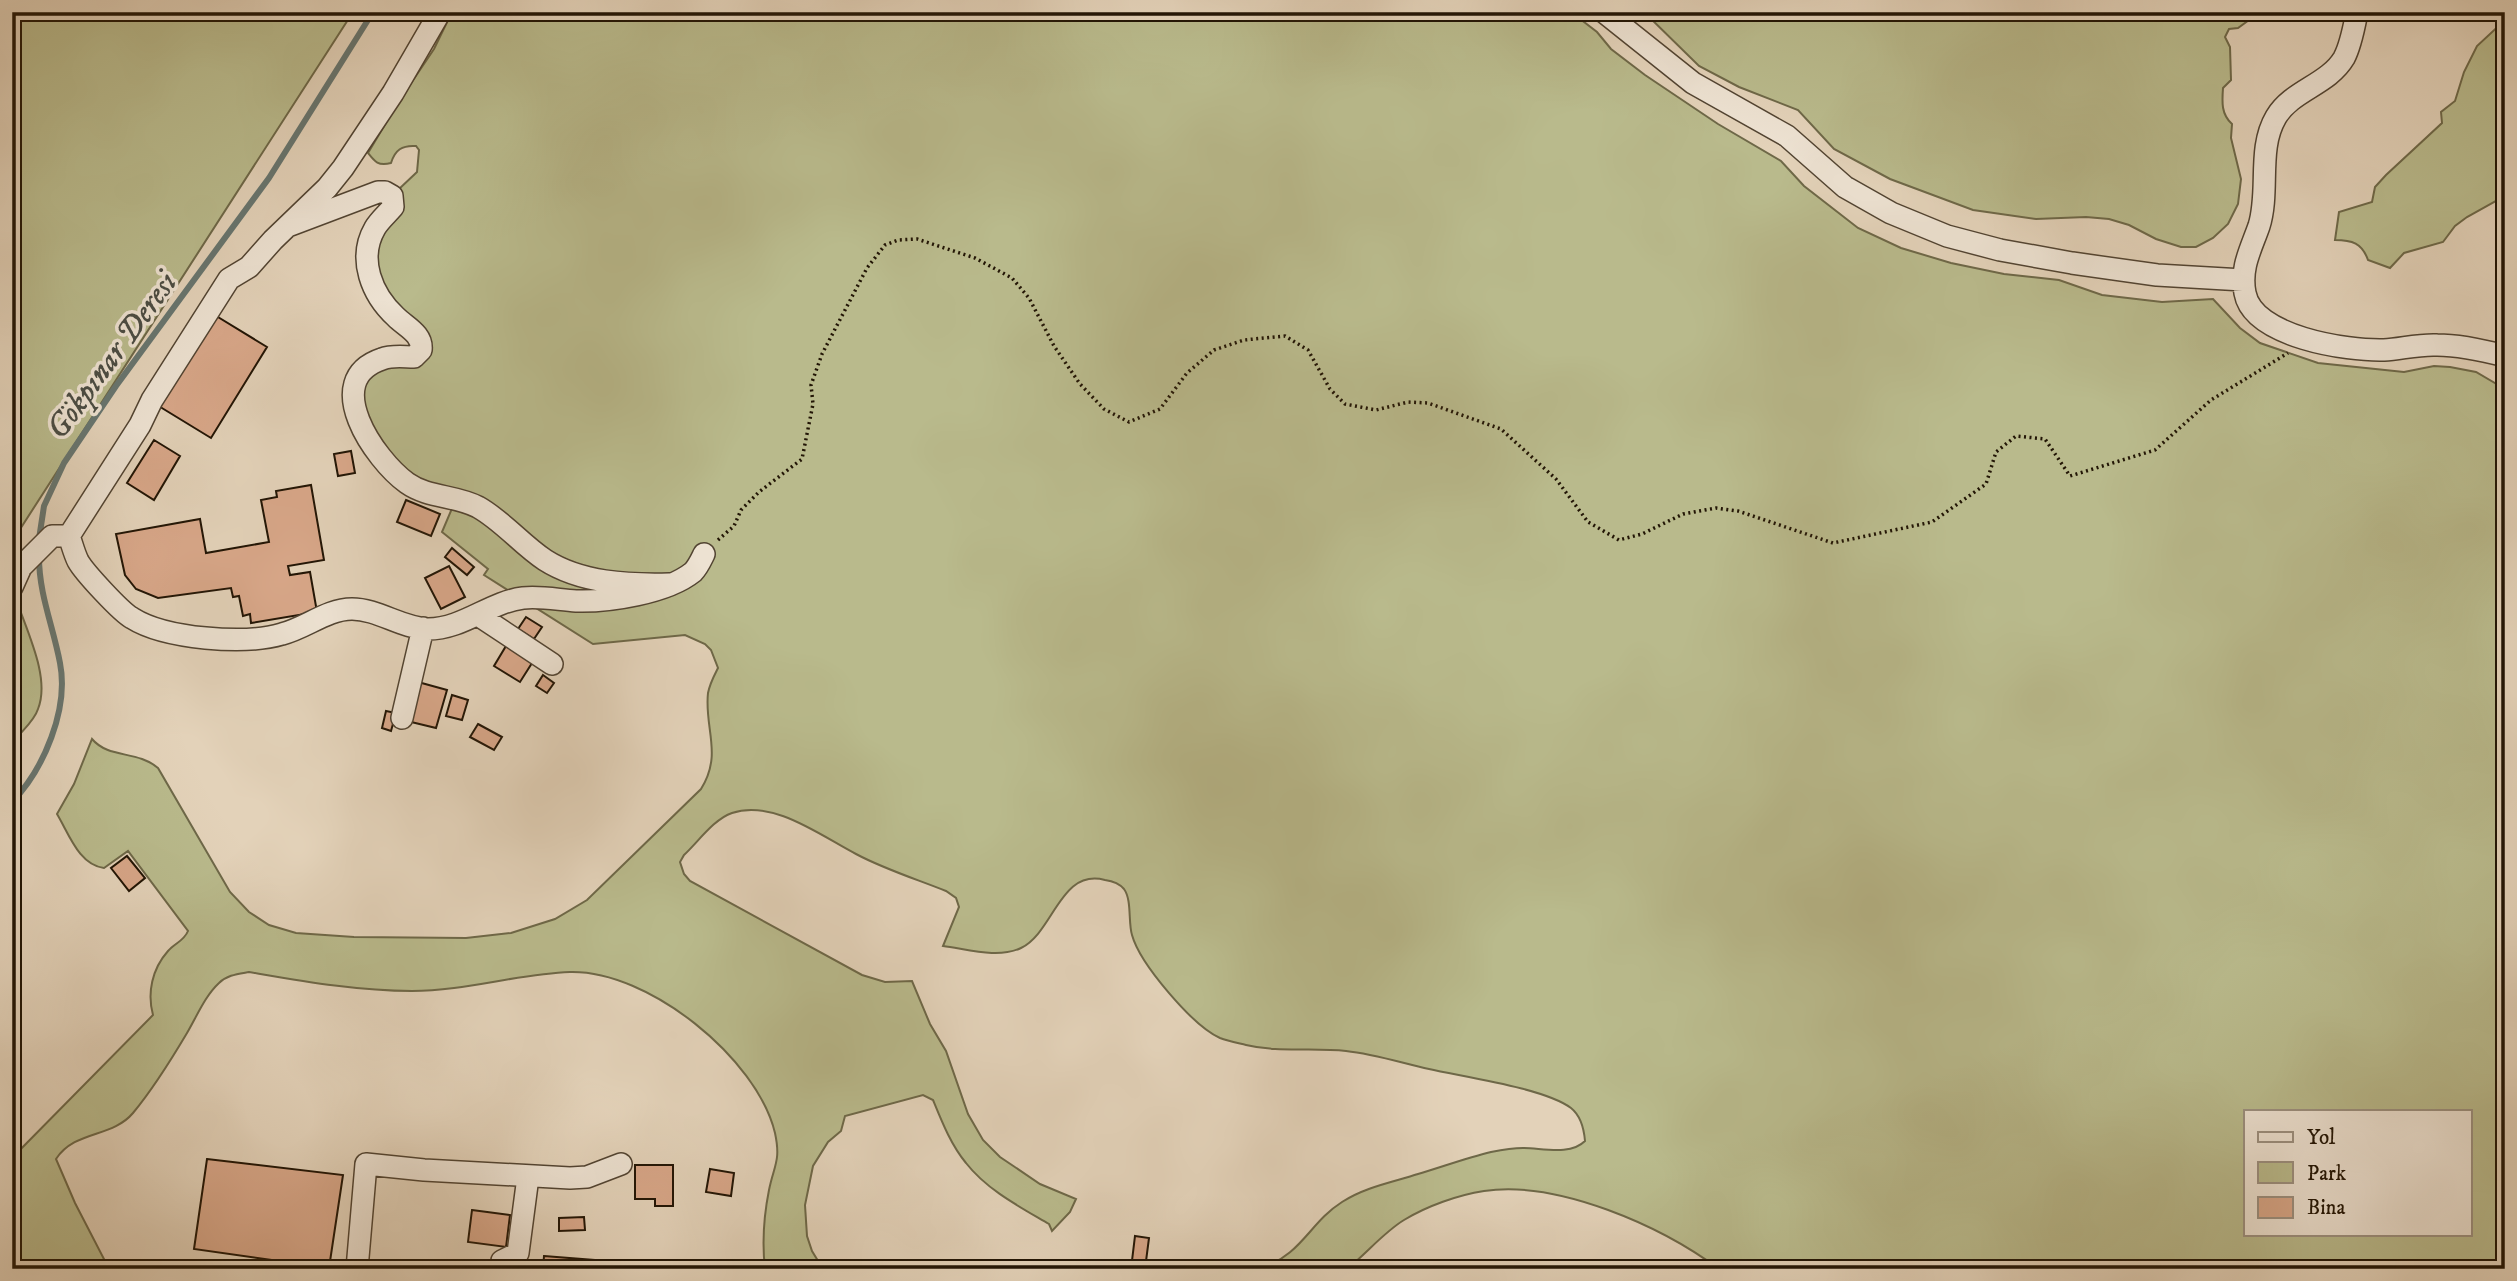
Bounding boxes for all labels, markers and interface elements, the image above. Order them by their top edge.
water label: Gökpınar Deresi [38,263,188,448]
legend [2244,1110,2472,1236]
text: Yol [2307,1125,2336,1151]
text: Park [2307,1161,2347,1187]
text: Bina [2307,1195,2346,1221]

